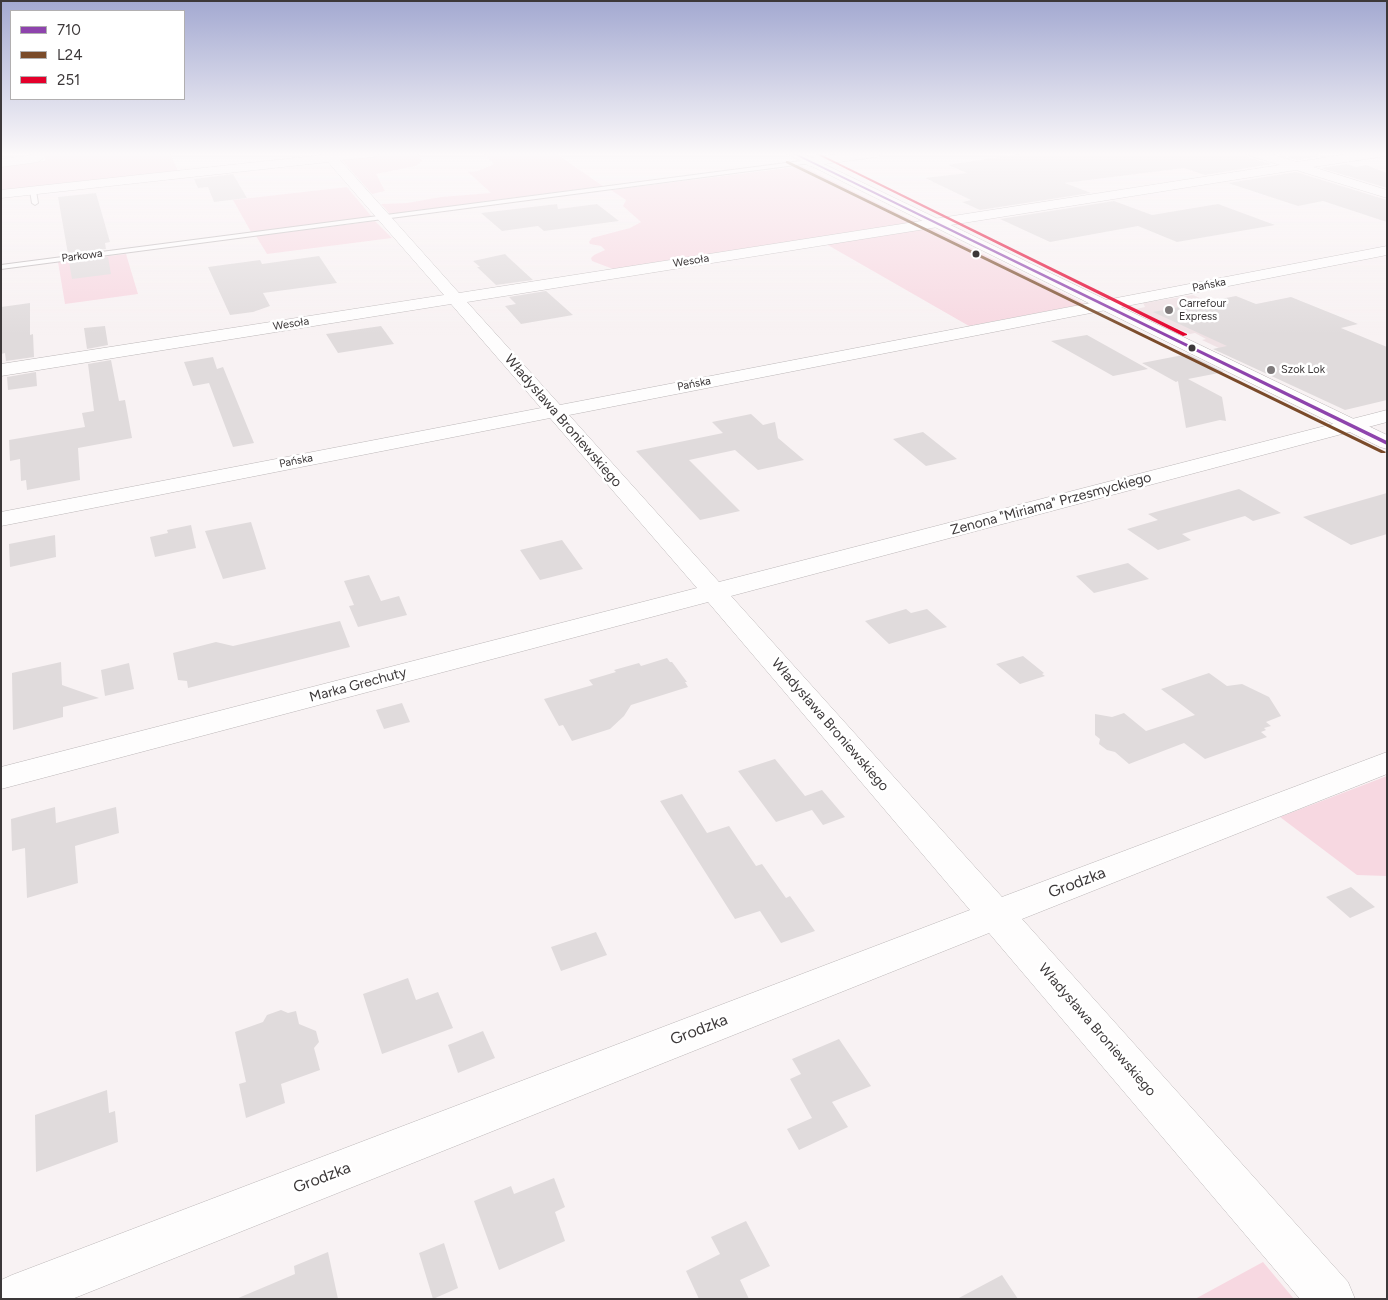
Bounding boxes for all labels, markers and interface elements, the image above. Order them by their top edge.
legend [10,10,185,100]
text: 710 [57,21,81,39]
text: L24 [57,46,83,64]
text: 251 [57,71,80,89]
street label: Parkowa [61,247,103,265]
unlabelled marker [971,249,981,259]
street label: Wesoła [672,252,710,270]
street label: Pańska [1191,275,1227,295]
place label: Carrefour Express [1179,297,1226,323]
marker: Carrefour Express [1163,304,1175,316]
street label: Wesoła [272,315,310,333]
unlabelled marker [1187,343,1197,353]
street label: Władysława Broniewskiego [501,351,625,491]
place label: Szok Lok [1281,363,1325,377]
marker: Szok Lok [1265,364,1277,376]
street label: Pańska [676,374,712,394]
street label: Pańska [278,451,314,471]
street label: Zenona "Miriama" Przesmyckiego [949,469,1153,539]
street label: Władysława Broniewskiego [768,655,892,795]
street label: Marka Grechuty [308,664,408,706]
street label: Grodzka [1046,863,1108,903]
street label: Władysława Broniewskiego [1035,960,1159,1100]
street label: Grodzka [668,1010,730,1050]
street label: Grodzka [291,1158,353,1198]

